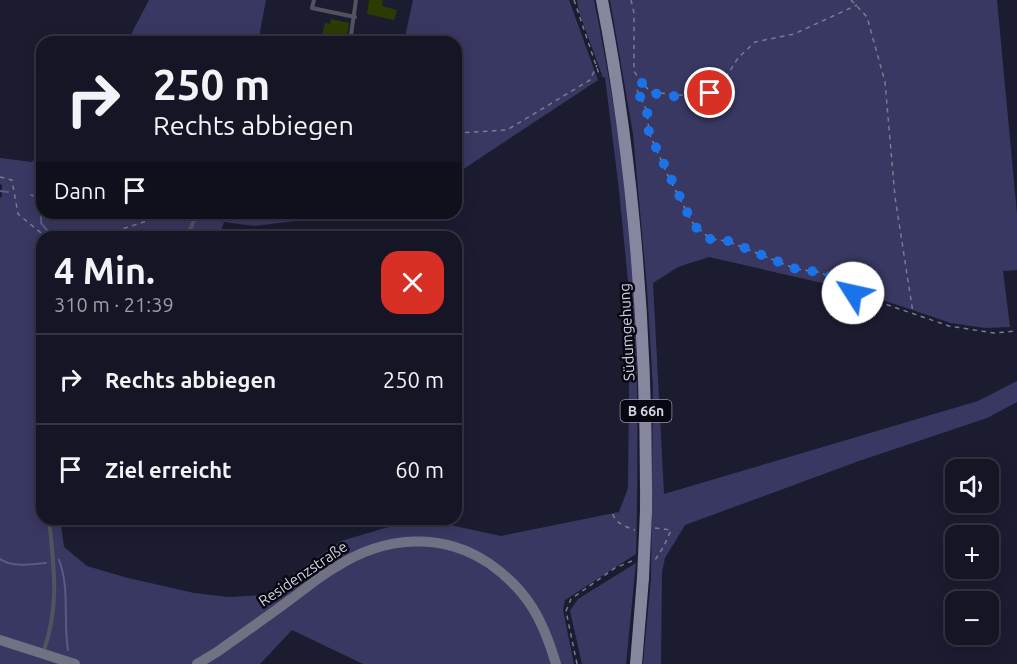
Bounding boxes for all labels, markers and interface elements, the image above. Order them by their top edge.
icon: right [54,60,132,138]
text: 250 m [153,61,270,108]
pin [684,67,735,118]
icon: arrive [693,76,726,109]
text: Rechts abbiegen [153,110,354,140]
icon: arrive [118,174,151,207]
text: Dann [54,178,106,203]
text: 4 Min. [54,250,155,291]
button: close [381,251,444,314]
position arrow [821,261,885,325]
street label: Südumgehung [615,283,638,381]
text: 310 m · 21:39 [54,293,174,316]
icon: right [54,363,87,396]
text: Rechts abbiegen [105,367,276,392]
text: 250 m [383,367,444,392]
road number: B 66n [620,400,672,422]
icon: arrive [54,453,87,486]
text: Ziel erreicht [105,457,232,482]
text: 60 m [395,457,444,482]
map controls [945,459,999,645]
button: sound [945,459,999,513]
button: + [945,525,999,579]
street label: Residenzstraße [255,538,350,610]
button: − [945,591,999,645]

